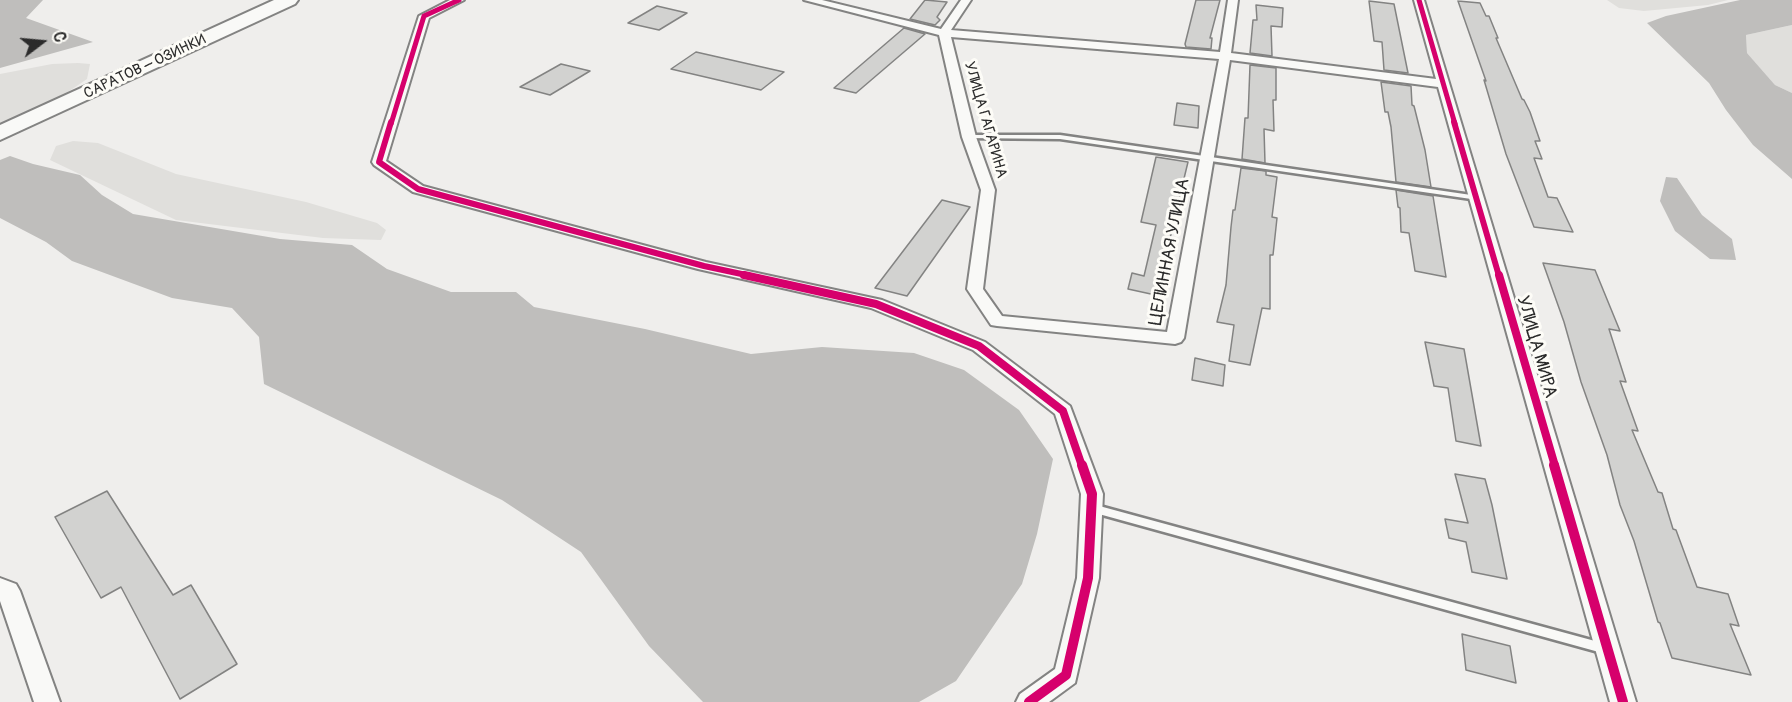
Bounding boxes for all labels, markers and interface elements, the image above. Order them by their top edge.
north arrow [12,12,72,72]
text: С [48,30,70,45]
street label: САРАТОВ – ОЗИНКИ [81,31,209,103]
street label: УЛИЦА ГАГАРИНА [960,60,1010,180]
street label: ЦЕЛИННАЯ УЛИЦА [1145,177,1195,327]
street label: УЛИЦА МИРА [1511,293,1561,401]

